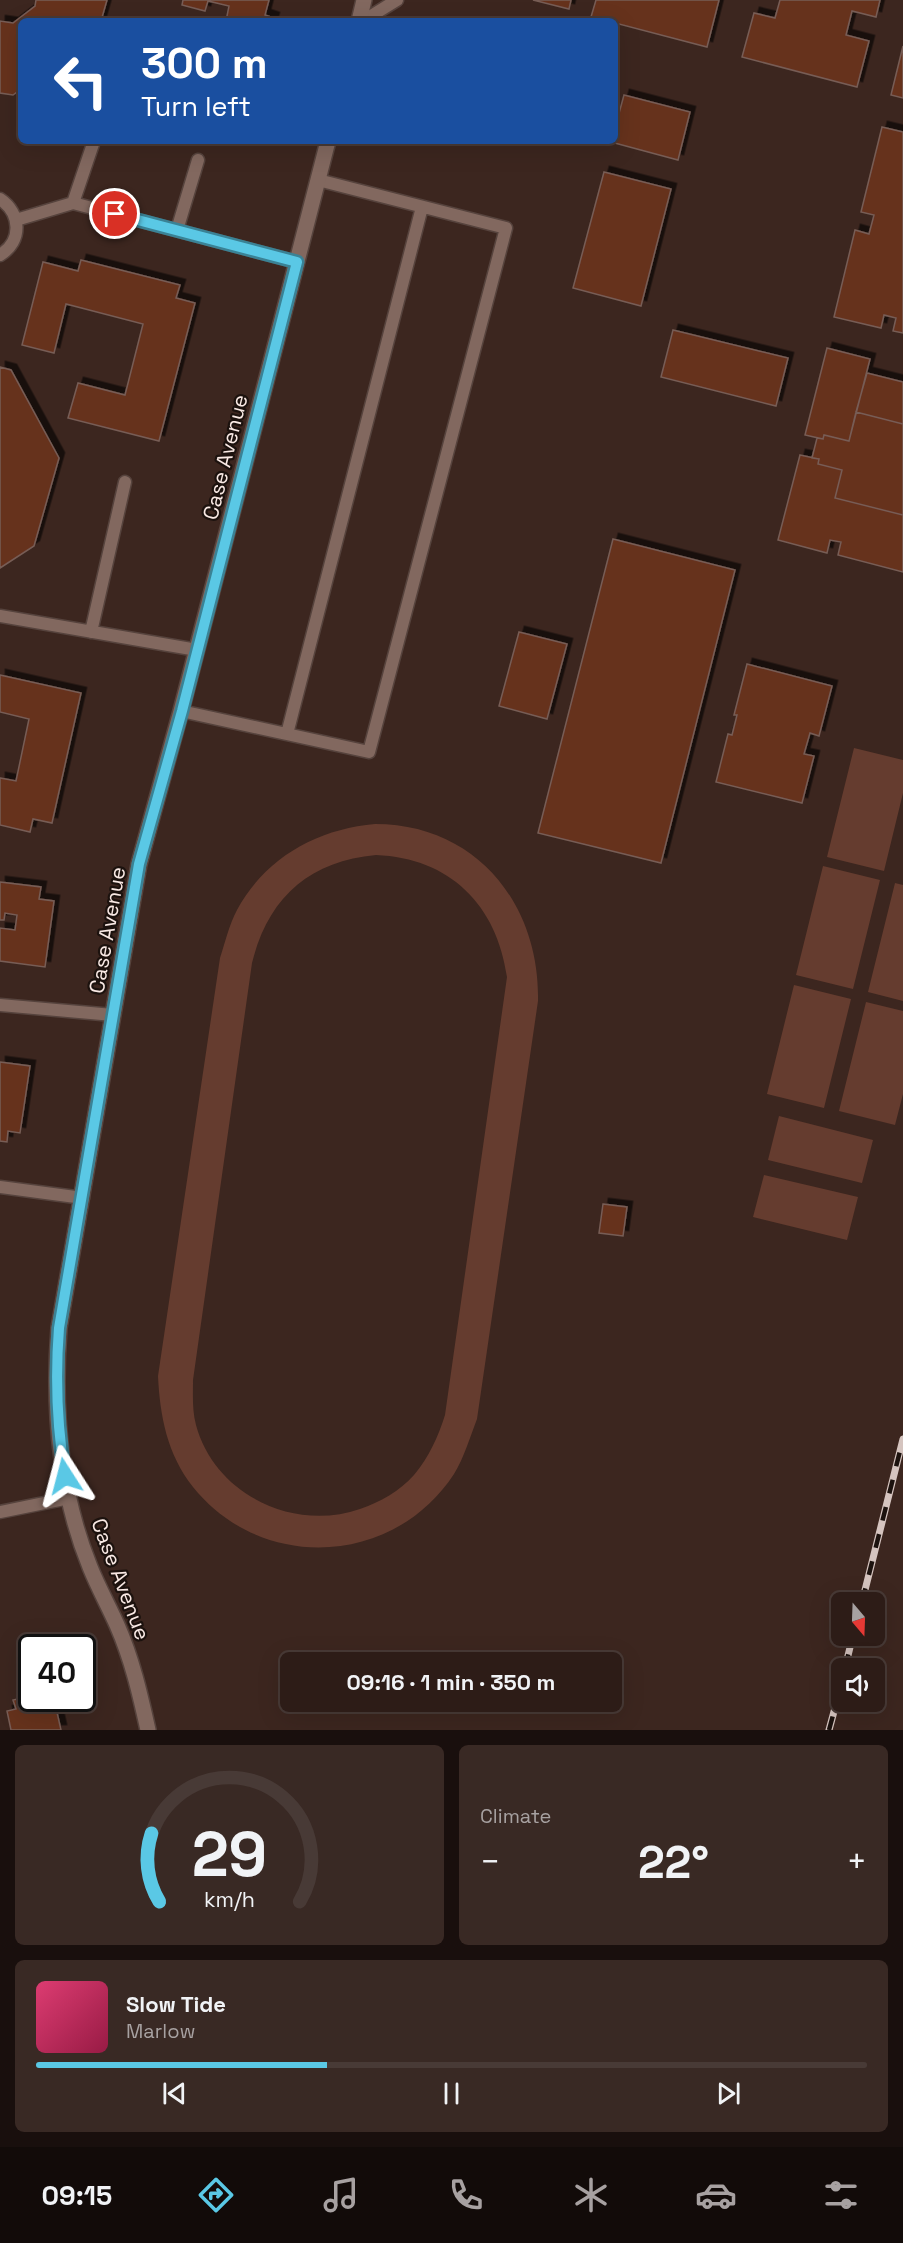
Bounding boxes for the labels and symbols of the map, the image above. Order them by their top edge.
pin [89,188,140,239]
street label: Case Avenue [196,392,254,522]
street label: Case Avenue [83,864,131,996]
position arrow [33,1444,97,1508]
street label: Case Avenue [85,1514,157,1644]
north arrow [831,1592,885,1646]
speed limit sign: 40 [18,1634,96,1712]

